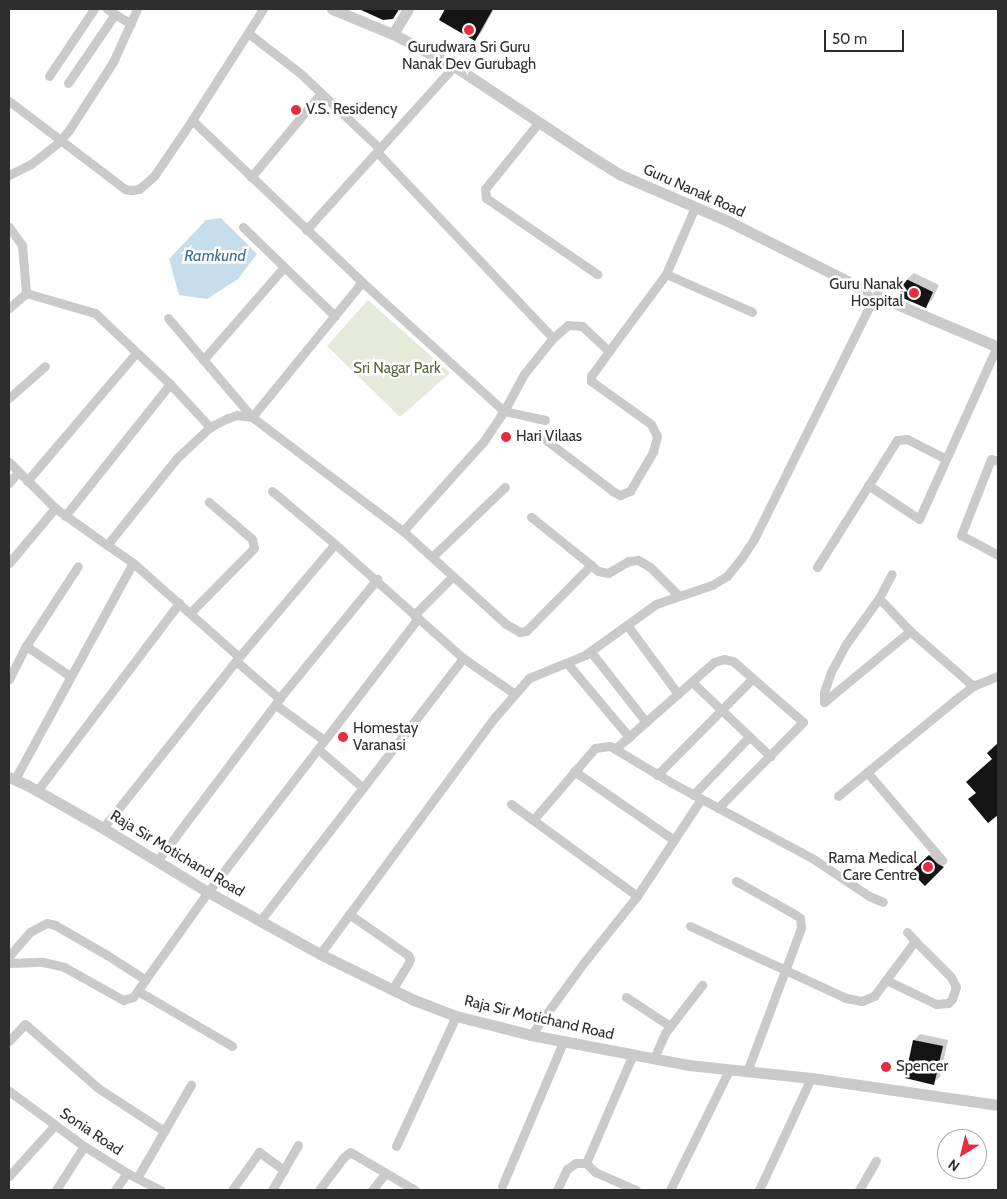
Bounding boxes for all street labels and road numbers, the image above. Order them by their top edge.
street label: Guru Nanak Road [640,160,748,222]
street label: Raja Sir Motichand Road [107,807,247,901]
street label: Raja Sir Motichand Road [462,992,616,1044]
street label: Sonia Road [56,1104,126,1160]

